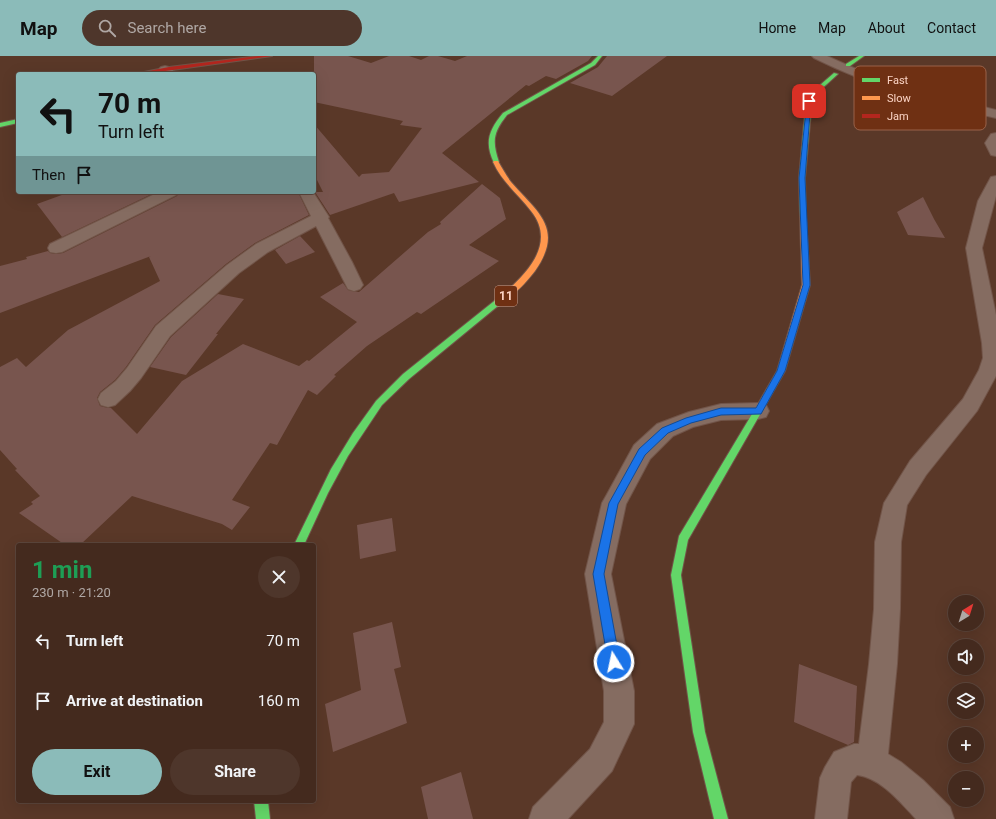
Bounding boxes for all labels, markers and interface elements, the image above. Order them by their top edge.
search box [82,10,362,46]
text: Map [20,17,58,40]
icon: search [96,17,118,39]
text: Search here [128,19,206,37]
text: Home [758,20,796,36]
text: Map [818,20,846,36]
text: About [868,20,905,36]
text: Contact [927,20,976,36]
legend [854,66,986,130]
text: Fast [887,74,909,87]
pin [792,84,826,118]
text: 70 m [98,87,161,120]
icon: left [32,88,84,140]
icon: arrive [798,90,820,112]
text: Slow [887,92,911,105]
text: Jam [887,110,909,123]
text: Turn left [98,121,164,142]
icon: arrive [73,164,95,186]
text: Then [32,166,65,184]
road number: 11 [495,286,517,306]
text: 1 min [32,556,92,584]
button: close [258,556,300,598]
text: 230 m · 21:20 [32,585,111,600]
north arrow [948,595,984,631]
map controls [948,595,984,807]
icon: left [32,630,54,652]
text: Turn left [66,632,123,650]
text: 70 m [266,632,300,650]
button: sound [948,639,984,675]
position arrow [593,641,635,683]
button: layers [948,683,984,719]
icon: arrive [32,690,54,712]
text: Arrive at destination [66,692,203,710]
text: 160 m [258,692,300,710]
button: + [948,727,984,763]
button: Exit [32,749,162,795]
button: Share [170,749,300,795]
button: − [948,771,984,807]

